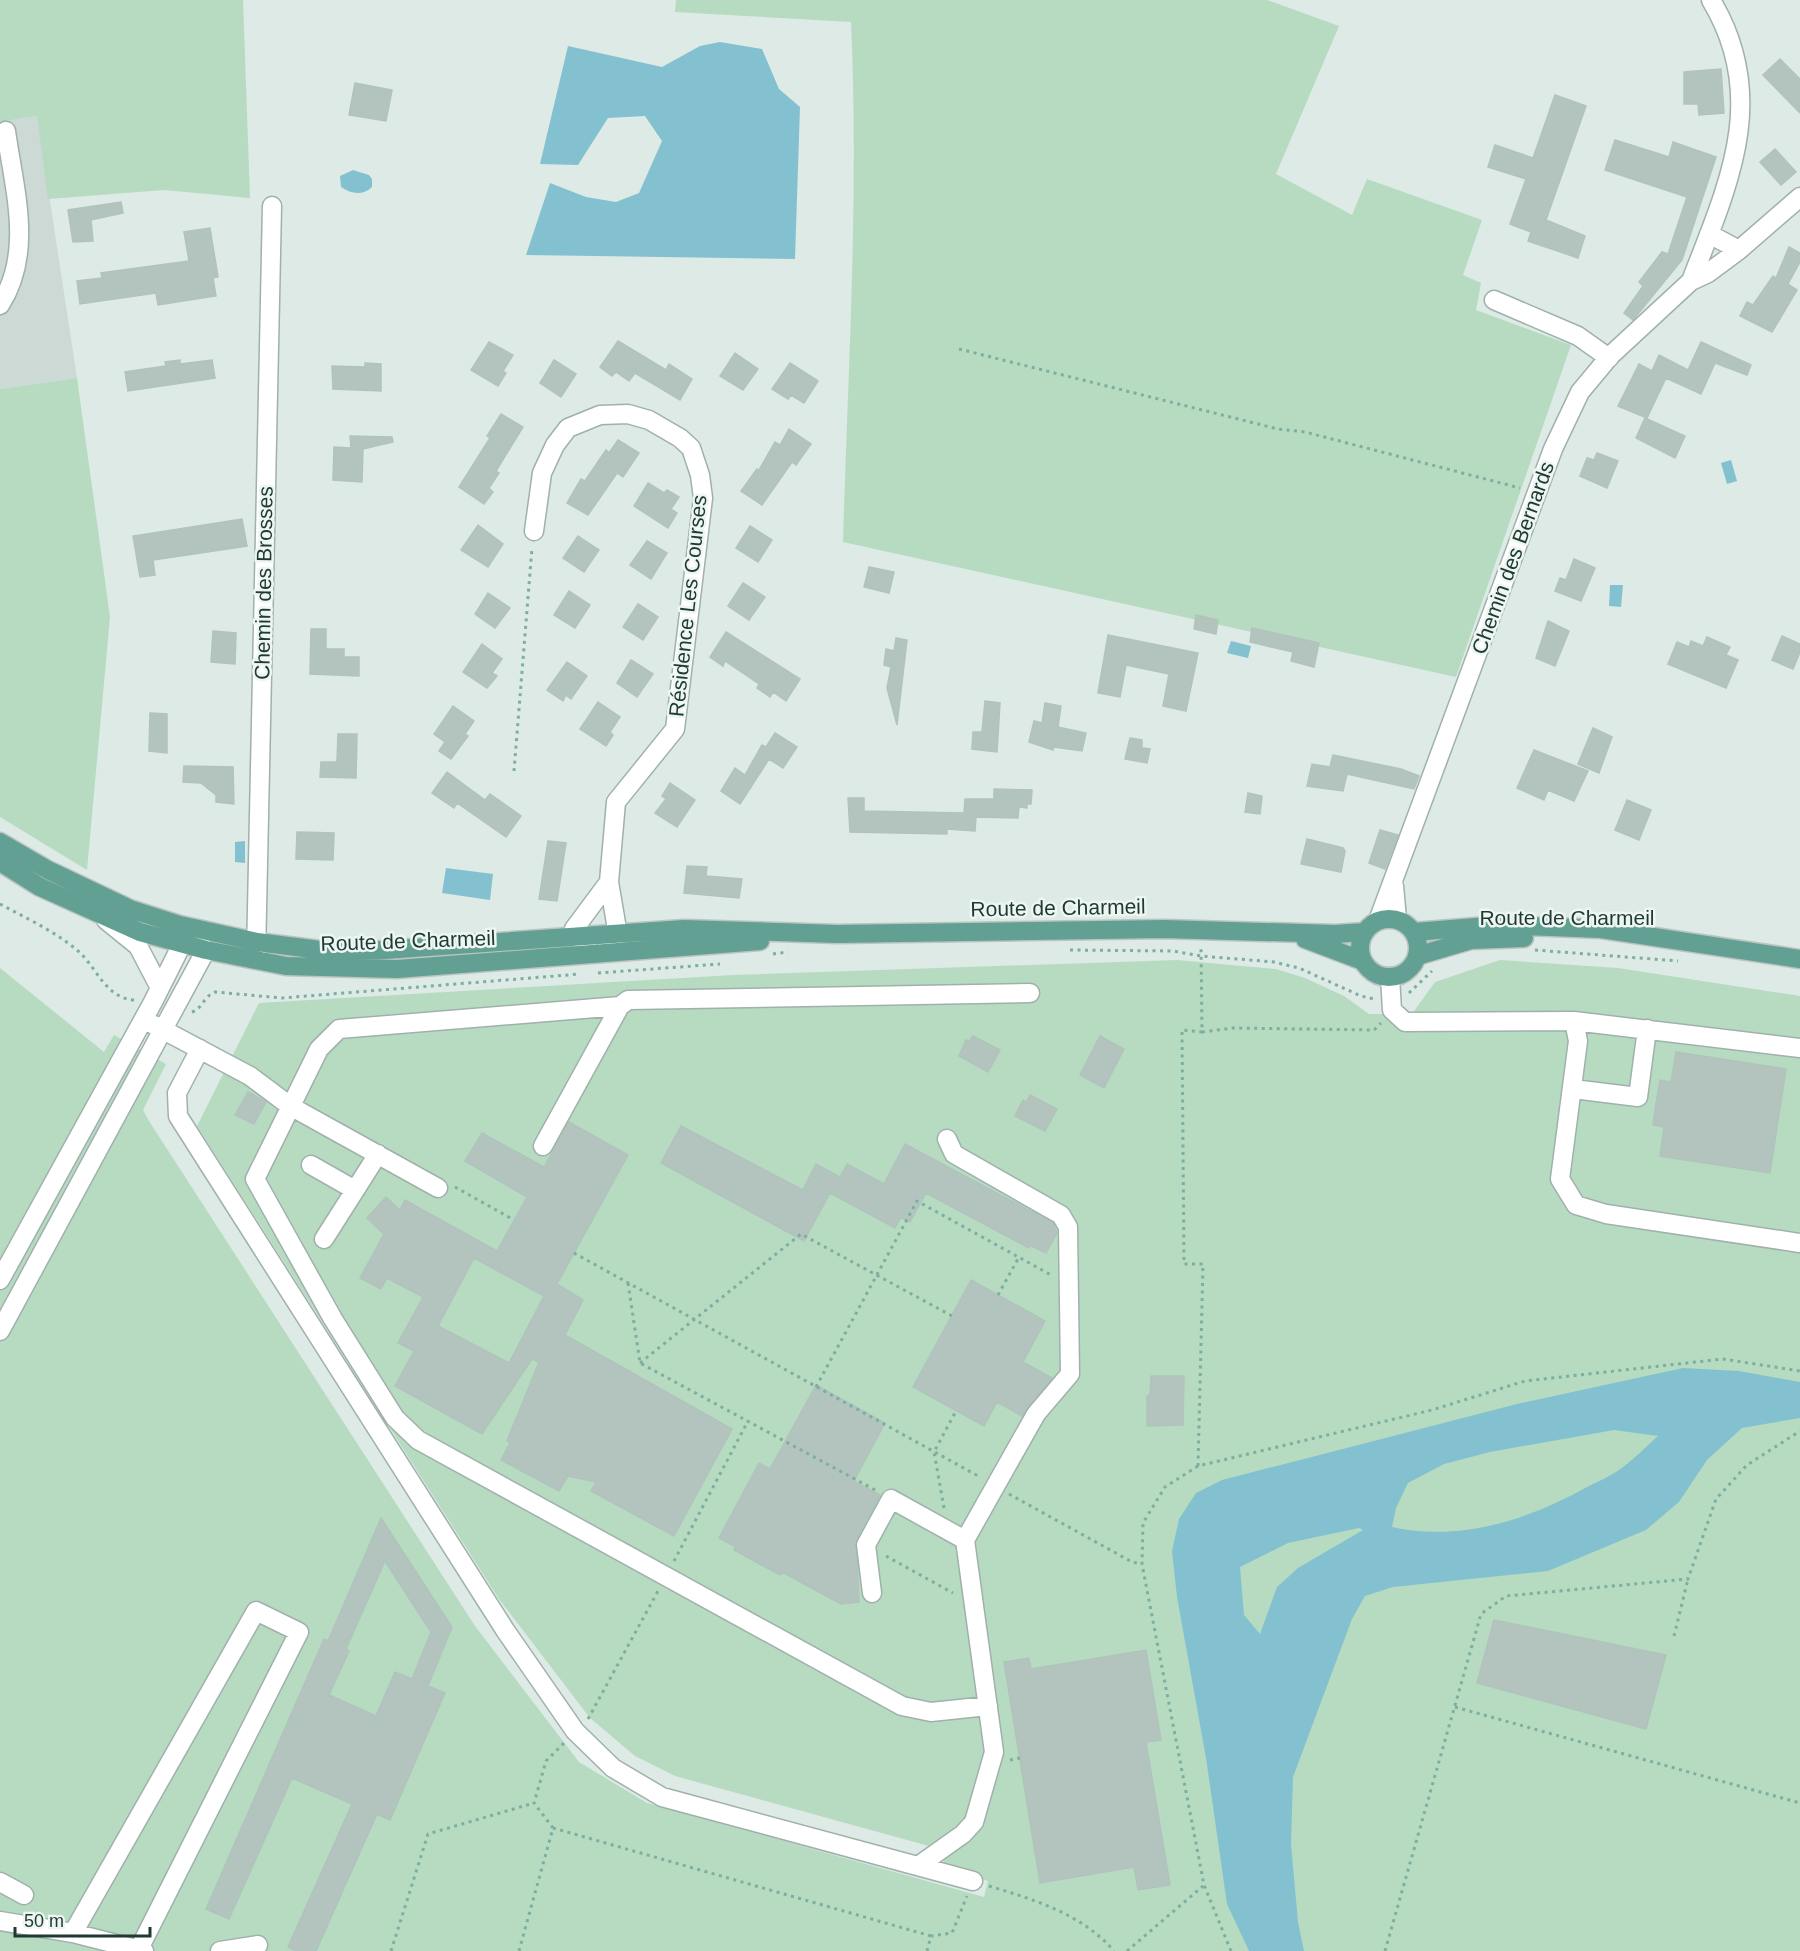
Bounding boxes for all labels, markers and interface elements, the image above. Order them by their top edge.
street label: Chemin des Bernards [1467,458,1558,657]
street label: Chemin des Brosses [250,486,277,680]
street label: Résidence Les Courses [664,494,711,718]
street label: Route de Charmeil [970,894,1146,921]
street label: Route de Charmeil [1479,906,1655,929]
street label: Route de Charmeil [320,926,496,955]
scale bar [15,1900,150,1938]
text: 50 m [24,1911,64,1931]

